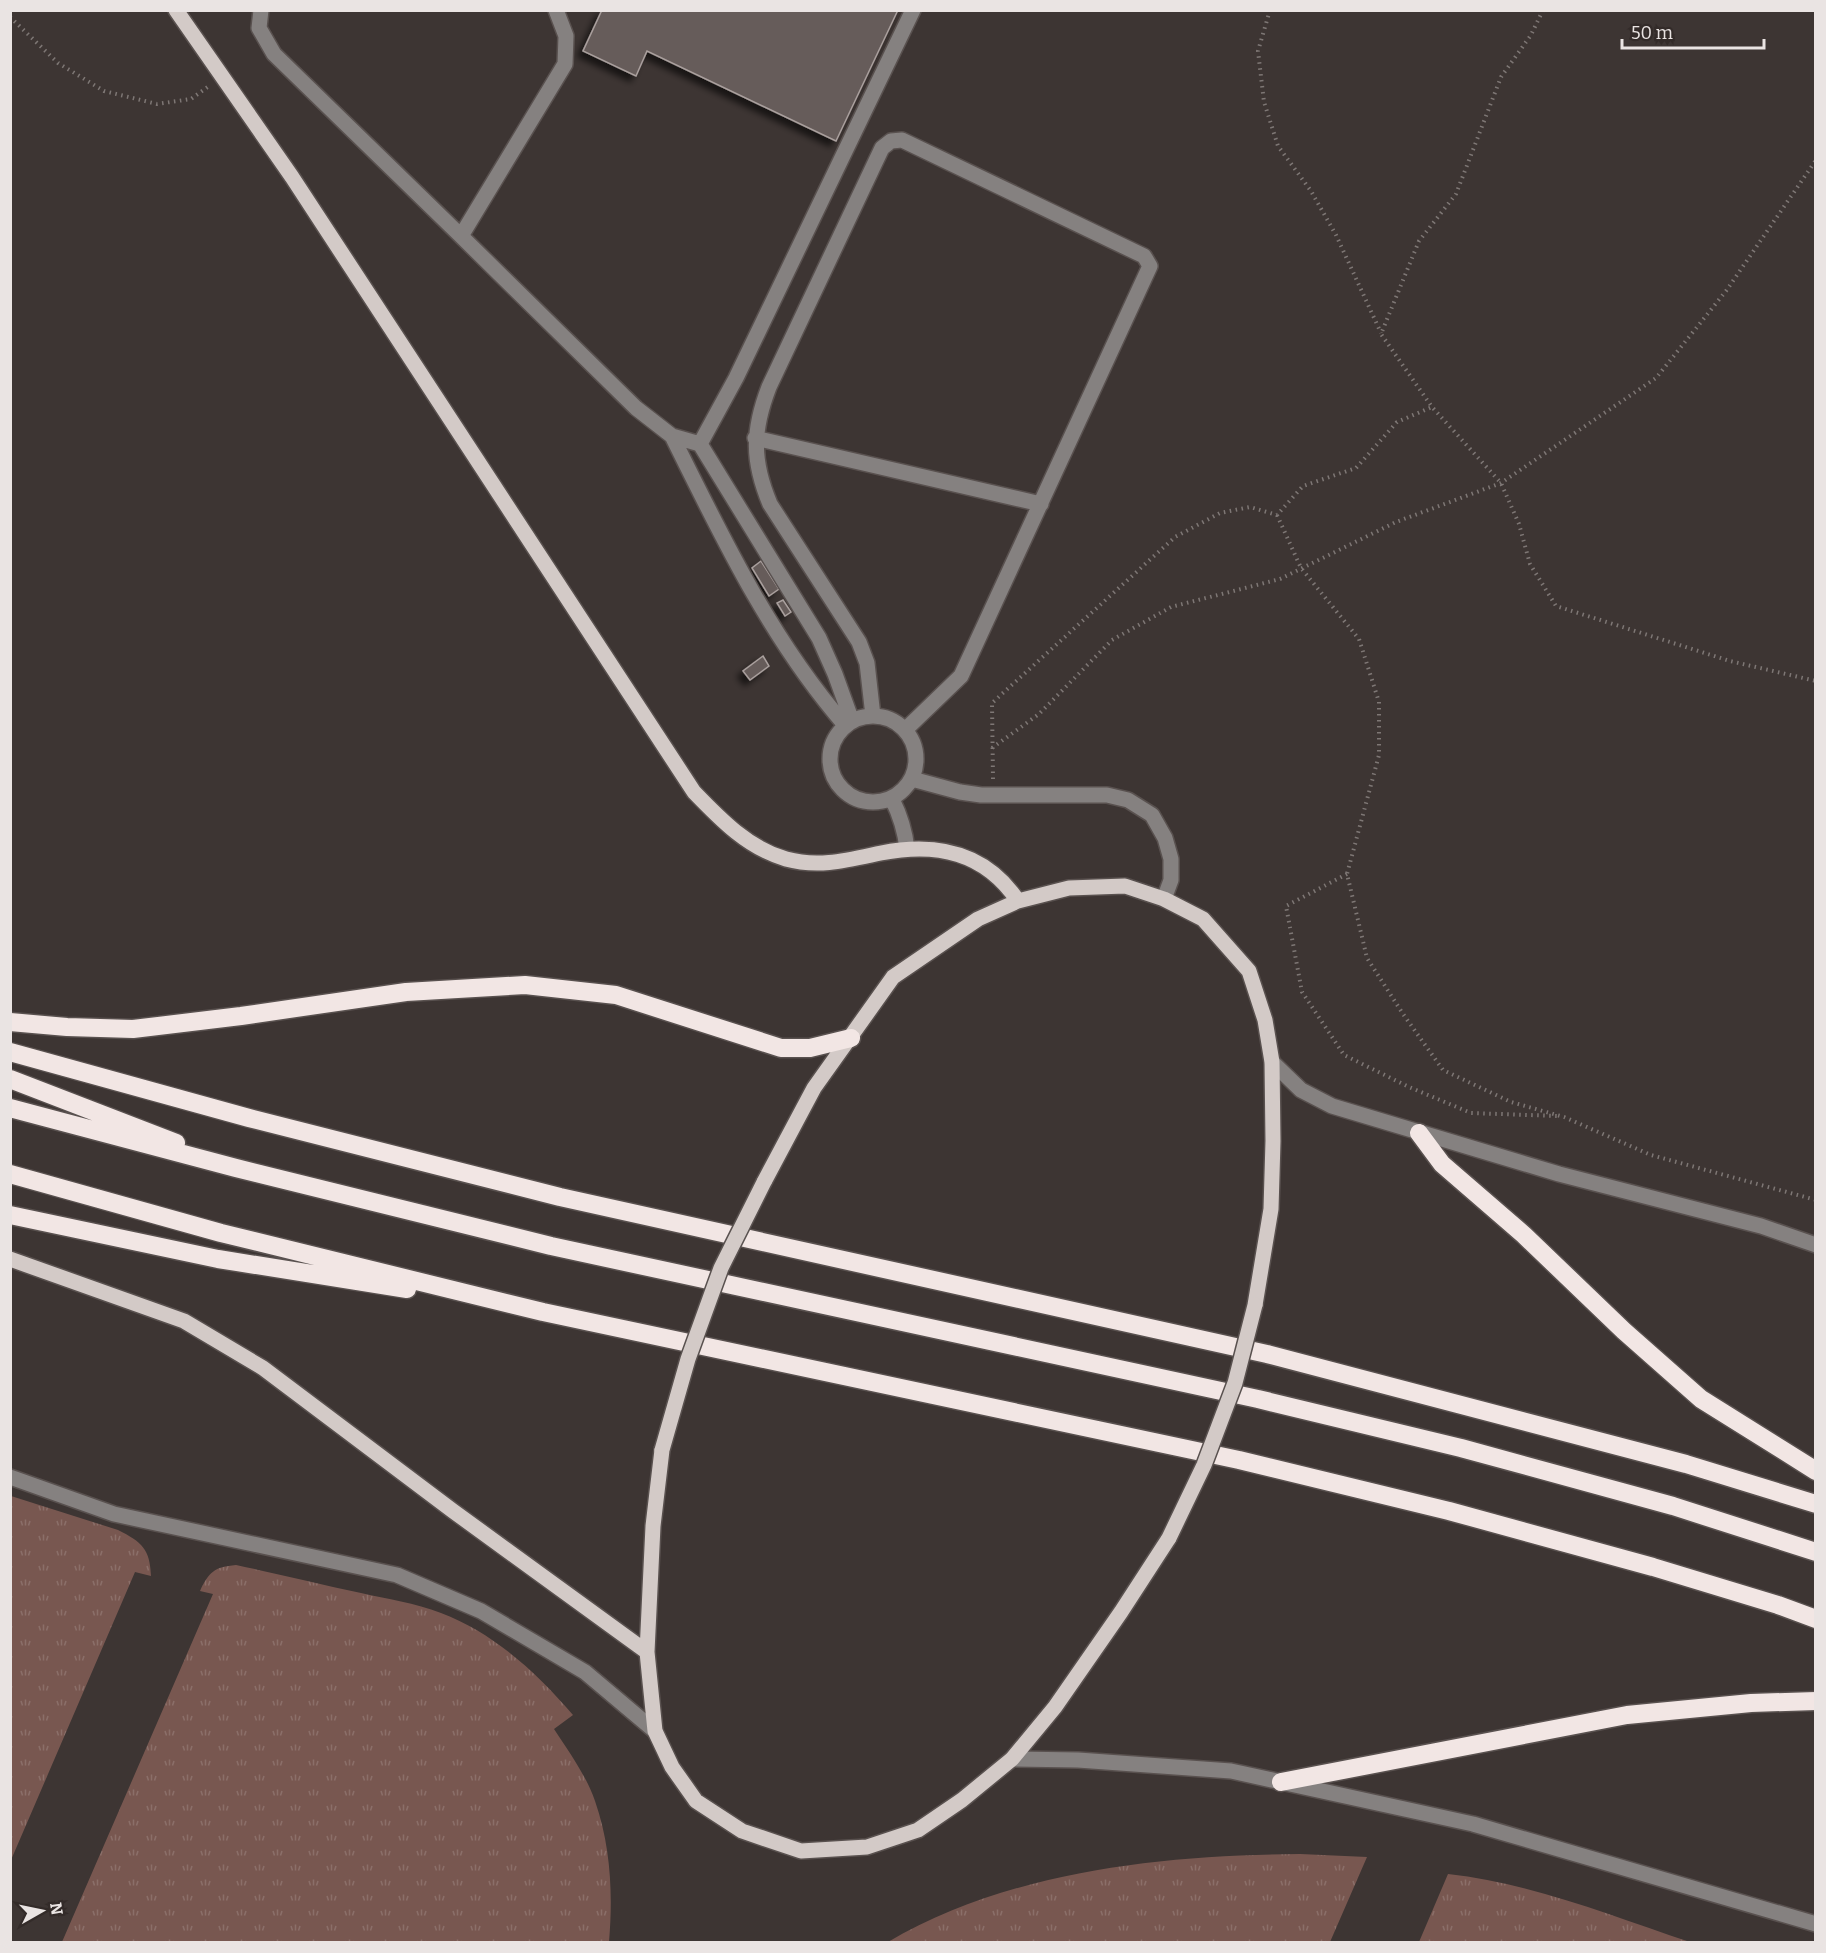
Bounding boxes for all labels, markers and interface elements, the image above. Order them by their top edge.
scale bar [1622,12,1764,50]
text: 50 m [1631,22,1673,44]
north arrow [12,1881,72,1941]
text: N [46,1901,67,1916]

